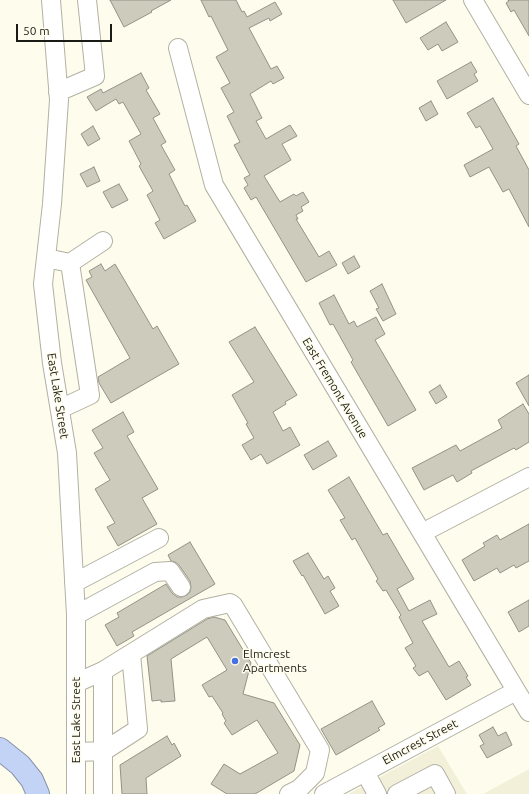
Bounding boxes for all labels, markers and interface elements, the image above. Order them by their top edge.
scale bar [18,16,114,42]
text: 50 m [23,24,50,37]
street label: East Fremont Avenue [299,335,371,441]
street label: East Lake Street [44,352,72,440]
place label: Elmcrest Apartments [243,647,307,675]
marker: Elmcrest Apartments [230,656,240,666]
street label: East Lake Street [69,677,83,763]
street label: Elmcrest Street [380,716,460,768]

